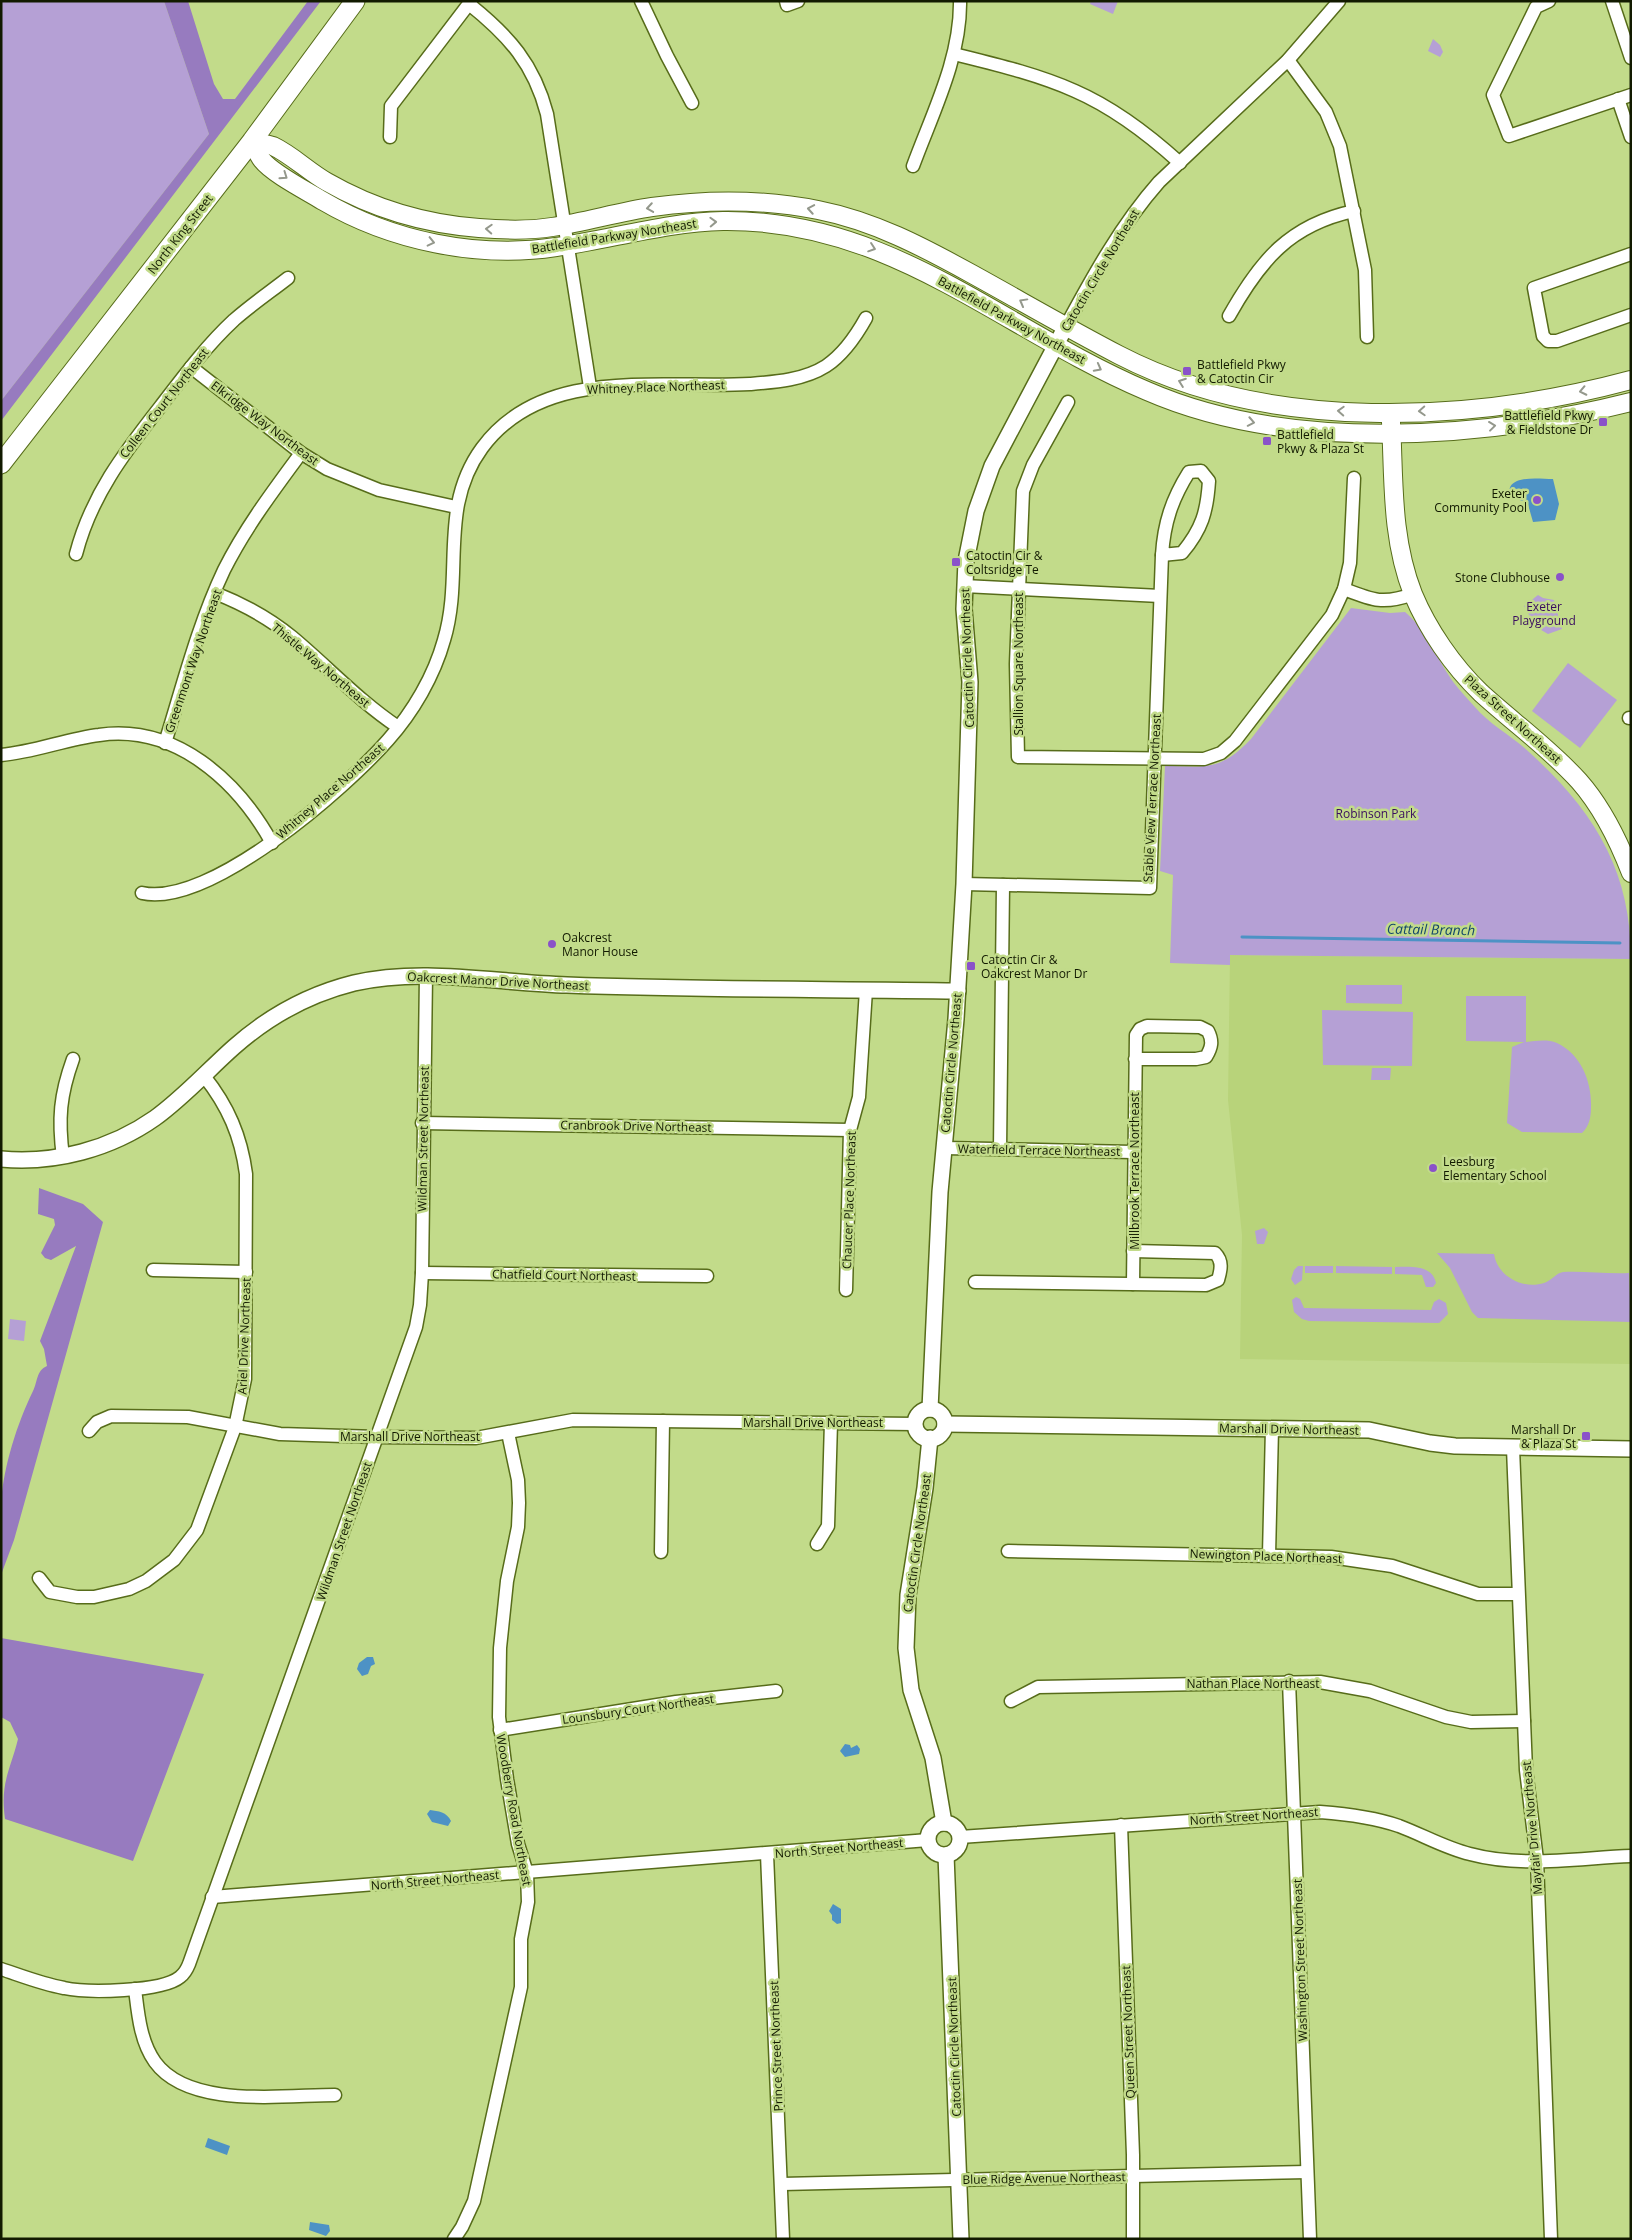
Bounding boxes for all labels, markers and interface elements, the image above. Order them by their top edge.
one-way arrow [278,170,287,179]
street label: North King Street [144,191,216,277]
one-way arrow [646,202,654,212]
one-way arrow [807,204,816,214]
street label: Catoctin Circle Northeast [1057,206,1143,334]
street label: Battlefield Parkway Northeast [530,215,698,257]
one-way arrow [709,216,717,227]
one-way arrow [485,223,493,234]
one-way arrow [426,236,435,247]
one-way arrow [867,242,876,252]
street label: Battlefield Parkway Northeast [935,272,1089,368]
one-way arrow [1019,298,1028,308]
street label: Colleen Court Northeast [116,344,212,462]
place label: Battlefield Pkwy & Catoctin Cir [1197,356,1287,387]
one-way arrow [1093,362,1102,372]
marker: Battlefield Pkwy & Catoctin Cir [1181,365,1193,377]
street label: Whitney Place Northeast [587,376,725,398]
street label: Elkridge Way Northeast [208,377,322,469]
one-way arrow [1178,378,1187,388]
one-way arrow [1579,385,1588,396]
one-way arrow [1337,405,1345,416]
one-way arrow [1418,406,1426,417]
place label: Battlefield Pkwy & Fieldstone Dr [1504,407,1594,438]
one-way arrow [1246,416,1255,427]
marker: Battlefield Pkwy & Fieldstone Dr [1597,416,1609,428]
one-way arrow [1488,421,1496,432]
place label: Battlefield Pkwy & Plaza St [1277,426,1364,457]
marker: Battlefield Pkwy & Plaza St [1261,435,1273,447]
place label: Exeter Community Pool [1434,485,1527,516]
marker: Exeter Community Pool [1531,494,1543,506]
place label: Catoctin Cir & Coltsridge Te [966,547,1043,578]
marker: Catoctin Cir & Coltsridge Te [950,556,962,568]
place label: Stone Clubhouse [1455,569,1550,586]
marker: Stone Clubhouse [1554,571,1566,583]
street label: Greenmont Way Northeast [160,587,226,735]
street label: Catoctin Circle Northeast [956,588,978,728]
street label: Stallion Square Northeast [1010,592,1027,736]
park label: Exeter Playground [1512,598,1576,629]
street label: Thistle Way Northeast [268,619,374,711]
street label: Plaza Street Northeast [1461,671,1565,767]
street label: Stable View Terrace Northeast [1139,713,1165,883]
street label: Whitney Place Northeast [272,739,388,843]
park label: Robinson Park [1336,805,1417,822]
water label: Cattail Branch [1387,919,1475,939]
place label: Oakcrest Manor House [562,929,638,960]
marker: Oakcrest Manor House [546,938,558,950]
place label: Catoctin Cir & Oakcrest Manor Dr [981,951,1088,982]
marker: Catoctin Cir & Oakcrest Manor Dr [965,960,977,972]
street label: Oakcrest Manor Drive Northeast [407,968,589,994]
street label: Catoctin Circle Northeast [936,993,966,1133]
street label: Wildman Street Northeast [413,1066,433,1212]
street label: Millbrook Terrace Northeast [1126,1092,1143,1250]
street label: Cranbrook Drive Northeast [560,1116,712,1136]
street label: Chaucer Place Northeast [838,1131,860,1269]
street label: Waterfield Terrace Northeast [958,1140,1120,1160]
place label: Leesburg Elementary School [1443,1153,1547,1184]
marker: Leesburg Elementary School [1427,1162,1439,1174]
street label: Chatfield Court Northeast [492,1265,636,1285]
street label: Ariel Drive Northeast [233,1277,255,1395]
street label: Marshall Drive Northeast [743,1414,883,1431]
street label: Marshall Drive Northeast [1219,1419,1359,1439]
place label: Marshall Dr & Plaza St [1511,1421,1576,1452]
street label: Marshall Drive Northeast [340,1428,480,1445]
marker: Marshall Dr & Plaza St [1580,1430,1592,1442]
street label: Wildman Street Northeast [312,1459,376,1603]
street label: Catoctin Circle Northeast [899,1473,935,1613]
street label: Newington Place Northeast [1189,1545,1343,1567]
street label: Nathan Place Northeast [1186,1675,1320,1692]
street label: Lounsbury Court Northeast [561,1690,715,1728]
street label: Woodberry Road Northeast [492,1733,536,1887]
street label: Mayfair Drive Northeast [1518,1761,1546,1895]
street label: North Street Northeast [1189,1803,1319,1829]
street label: North Street Northeast [774,1834,904,1862]
street label: North Street Northeast [370,1866,500,1894]
street label: Washington Street Northeast [1289,1878,1311,2042]
street label: Queen Street Northeast [1117,1965,1139,2099]
street label: Catoctin Circle Northeast [943,1977,965,2117]
street label: Prince Street Northeast [765,1980,787,2112]
street label: Blue Ridge Avenue Northeast [962,2168,1126,2188]

